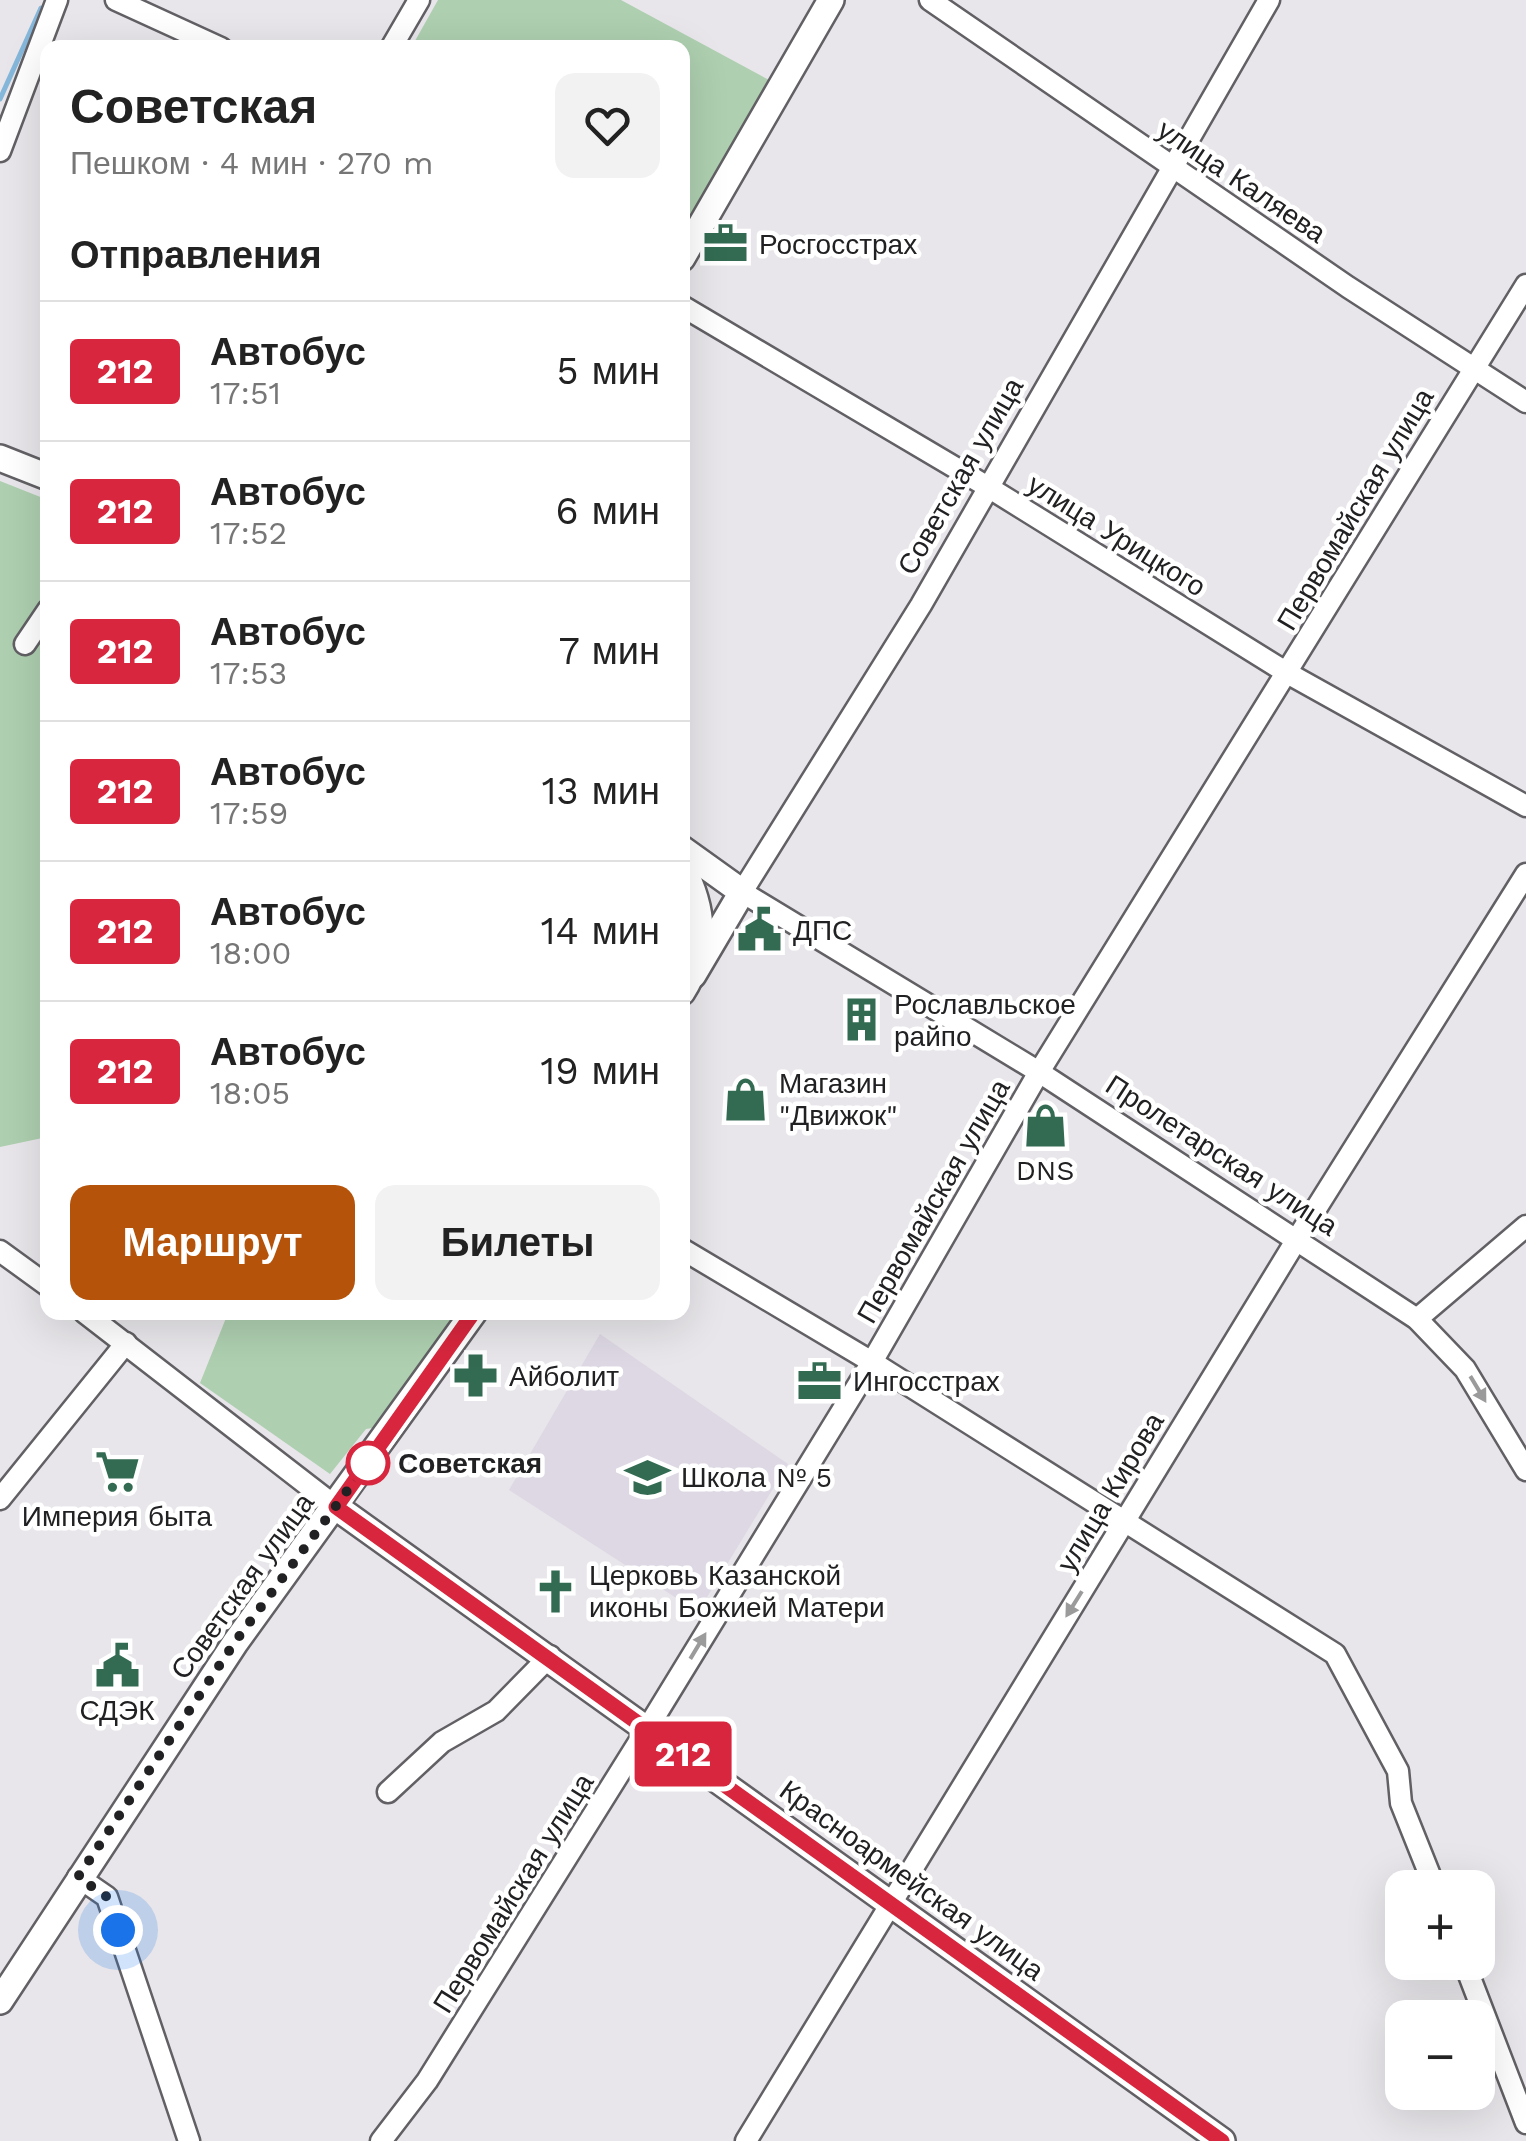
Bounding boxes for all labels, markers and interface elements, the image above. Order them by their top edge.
button: heart [555,73,660,178]
text: Советская [70,78,317,135]
street label: улица Каляева [1151,113,1332,250]
text: Пешком · 4 мин · 270 m [70,144,433,182]
office icon: Росгосстрах [702,220,750,268]
place label: Росгосстрах [759,228,917,261]
text: Отправления [70,233,322,277]
text: Автобус [210,330,366,374]
text: 5 мин [557,349,660,393]
text: 212 [97,350,153,392]
street label: Советская улица [891,372,1030,580]
text: 17:51 [210,374,281,412]
street label: Первомайская улица [1270,382,1441,636]
street label: улица Урицкого [1022,467,1212,603]
text: Автобус [210,470,366,514]
text: 6 мин [556,489,660,533]
text: 212 [97,490,153,532]
text: 17:52 [210,514,287,552]
text: Автобус [210,610,366,654]
text: 7 мин [559,629,660,673]
text: 212 [97,630,153,672]
text: 17:53 [210,654,287,692]
text: Автобус [210,750,366,794]
text: 13 мин [542,769,660,813]
text: 212 [97,770,153,812]
text: 17:59 [210,794,288,832]
text: Автобус [210,890,366,934]
public building icon: ДПС [736,906,784,954]
text: 14 мин [541,909,660,953]
text: 212 [97,910,153,952]
place label: ДПС [793,914,852,947]
text: 18:00 [210,934,291,972]
place label: Рославльское райпо [894,988,1076,1053]
building icon: Рославльское райпо [837,996,885,1044]
text: Автобус [210,1030,366,1074]
text: 19 мин [540,1049,660,1093]
text: 212 [97,1050,153,1092]
place label: Магазин "Движок" [779,1067,898,1132]
street label: Пролетарская улица [1100,1068,1344,1243]
street label: Первомайская улица [850,1073,1017,1329]
text: 18:05 [210,1074,290,1112]
shop icon: Магазин "Движок" [722,1075,770,1123]
shop icon: DNS [1021,1101,1069,1149]
place label: DNS [1016,1154,1074,1187]
button: Маршрут [70,1185,355,1300]
button: Билеты [375,1185,660,1300]
pharmacy icon: Айболит [452,1352,500,1400]
office icon: Ингосстрах [796,1357,844,1405]
place label: Айболит [509,1360,619,1393]
place label: Ингосстрах [853,1365,1000,1398]
one-way arrow [1469,1375,1486,1403]
street label: улица Кирова [1050,1406,1171,1578]
marker: Советская [347,1442,389,1484]
supermarket icon: Империя быта [93,1447,141,1495]
place label: Советская [398,1447,542,1480]
school or university icon: Школа № 5 [624,1453,672,1501]
place label: Школа № 5 [681,1461,832,1494]
street label: Советская улица [164,1487,321,1686]
place label: Империя быта [22,1500,213,1533]
place label: Церковь Казанской иконы Божией Матери [589,1559,885,1624]
church icon: Церковь Казанской иконы Божией Матери [532,1567,580,1615]
one-way arrow [1065,1590,1084,1617]
one-way arrow [689,1632,706,1660]
public building icon: СДЭК [93,1641,141,1689]
place label: СДЭК [79,1694,155,1727]
line badge: 212 [626,1722,740,1786]
text: 212 [655,1733,711,1775]
street label: Первомайская улица [426,1767,601,2019]
street label: Красноармейская улица [773,1774,1050,1988]
map controls [1385,1870,1495,2110]
button: + [1385,1870,1495,1980]
your location [93,1905,143,1955]
button: − [1385,2000,1495,2110]

